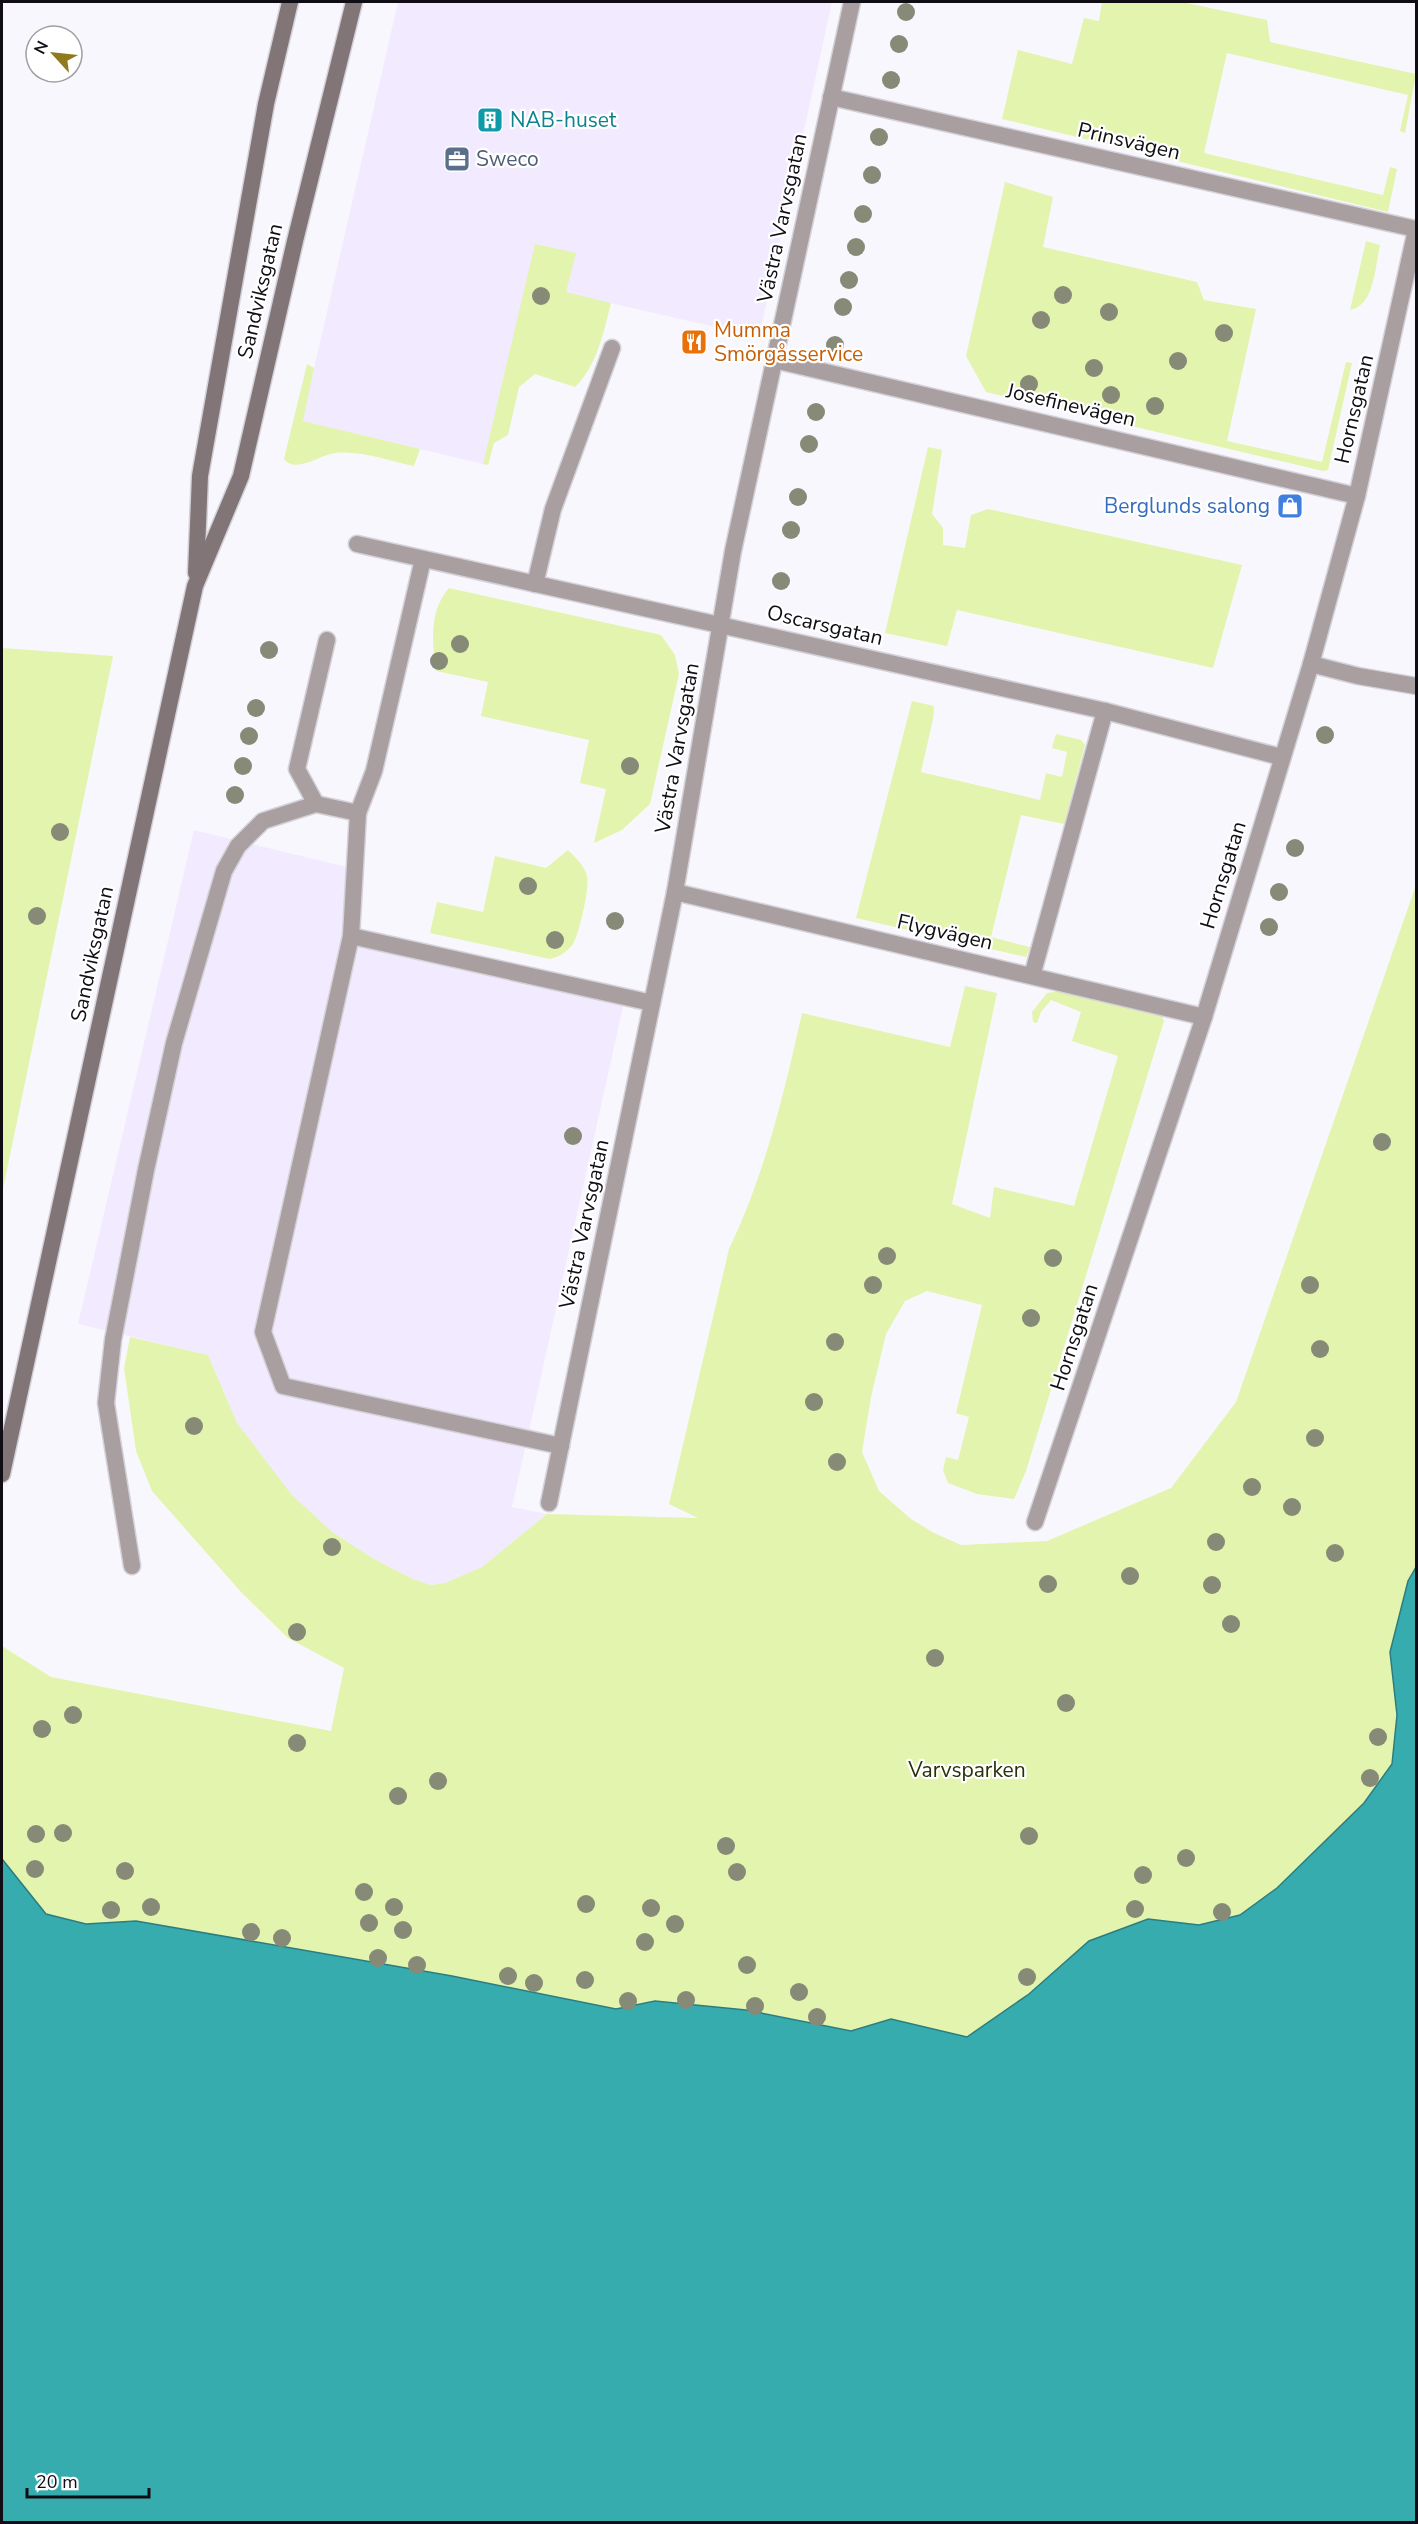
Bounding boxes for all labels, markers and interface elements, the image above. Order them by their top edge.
north arrow [24,24,84,84]
text: N [29,37,54,58]
building icon: NAB-huset [475,105,505,135]
place label: NAB-huset [510,106,617,134]
street label: Prinsvägen [1075,116,1183,166]
street label: Västra Varvsgatan [750,131,814,306]
office icon: Sweco [442,144,472,174]
place label: Sweco [476,145,539,173]
street label: Sandviksgatan [231,221,289,361]
place label: Mumma Smörgåsservice [714,316,863,368]
restaurant icon: Mumma Smörgåsservice [679,327,709,357]
street label: Hornsgatan [1328,352,1380,466]
street label: Josefinevägen [1003,376,1138,433]
shop icon: Berglunds salong [1275,491,1305,521]
place label: Berglunds salong [1104,492,1270,520]
street label: Oscarsgatan [764,598,886,652]
street label: Västra Varvsgatan [648,660,706,836]
street label: Hornsgatan [1193,818,1253,932]
street label: Sandviksgatan [64,884,120,1024]
street label: Flygvägen [894,907,996,957]
street label: Västra Varvsgatan [552,1137,616,1312]
street label: Hornsgatan [1044,1280,1104,1394]
park label: Varvsparken [907,1756,1026,1784]
scale bar [27,2461,148,2499]
text: 20 m [36,2470,78,2494]

